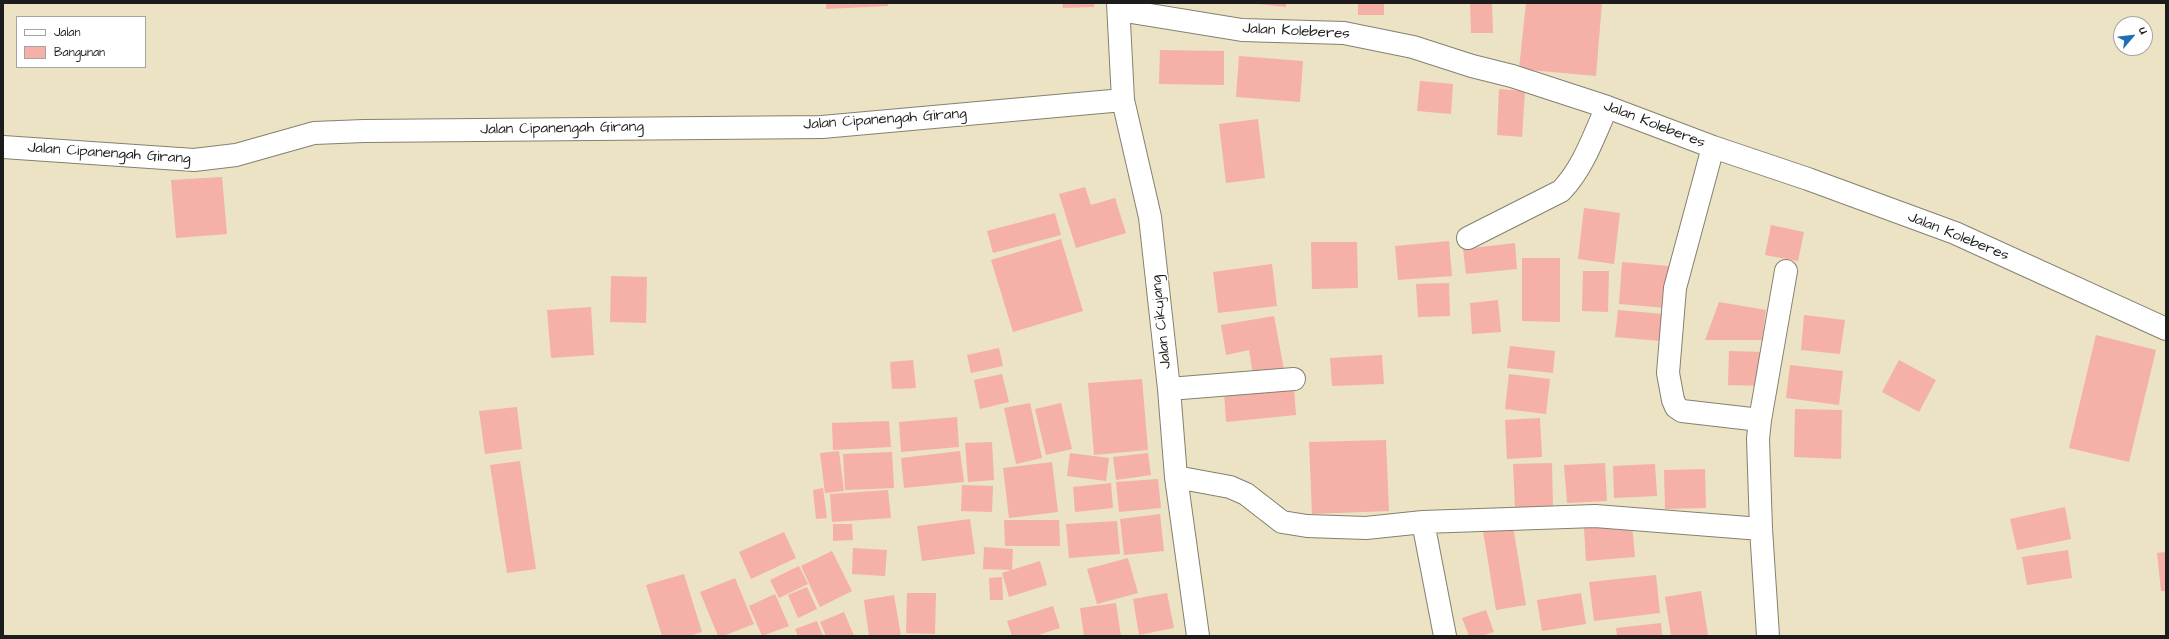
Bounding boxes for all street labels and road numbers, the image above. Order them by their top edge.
street label: Jalan Koleberes [1242,20,1350,44]
street label: Jalan Koleberes [1601,97,1707,153]
street label: Jalan Cipanengah Girang [803,105,967,135]
street label: Jalan Cipanengah Girang [480,119,644,139]
street label: Jalan Cipanengah Girang [27,139,191,169]
street label: Jalan Koleberes [1905,209,2011,265]
street label: Jalan Cikujang [1148,274,1176,370]

